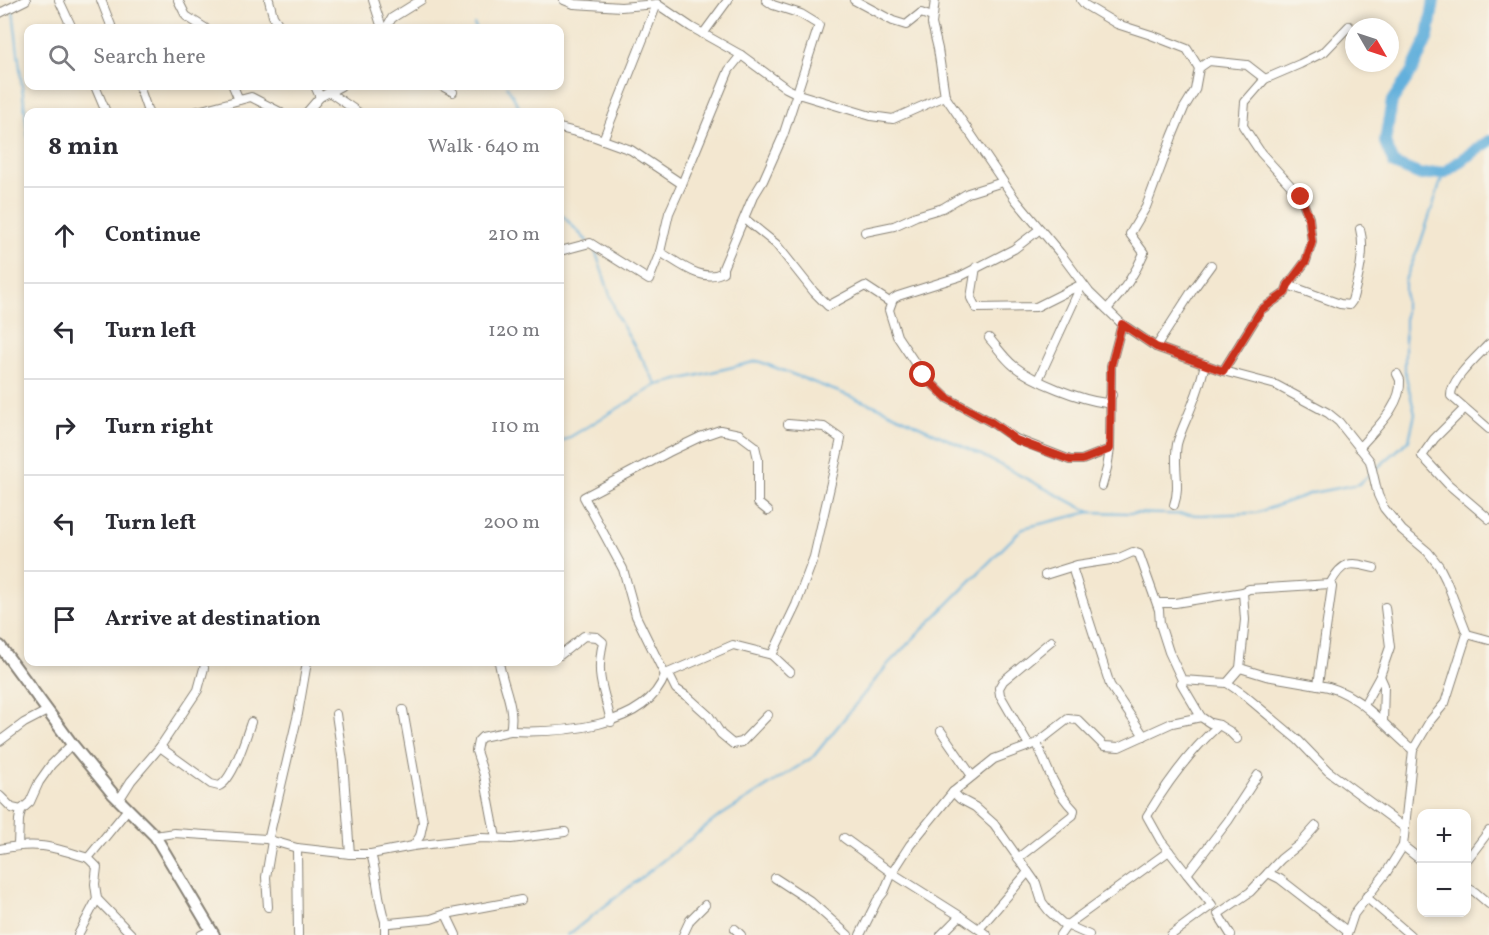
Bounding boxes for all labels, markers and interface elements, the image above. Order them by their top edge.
north arrow [1345,18,1399,72]
search box [24,24,564,90]
icon: search [45,41,78,74]
text: Search here [93,42,206,73]
text: 8 min [48,129,119,165]
text: Walk · 640 m [428,133,540,161]
route end [1287,183,1313,209]
icon: ahead [48,219,81,252]
text: Continue [105,220,201,251]
text: 210 m [488,221,540,249]
icon: left [48,315,81,348]
text: Turn left [105,316,196,347]
text: 120 m [488,317,540,345]
route start [909,361,935,387]
icon: right [48,411,81,444]
text: Turn right [105,412,213,443]
text: 110 m [491,413,540,441]
icon: left [48,507,81,540]
text: Turn left [105,508,196,539]
text: 200 m [483,509,540,537]
icon: arrive [48,603,81,636]
text: Arrive at destination [105,604,321,635]
map controls [1417,809,1471,917]
button: + [1417,809,1471,863]
button: − [1417,863,1471,917]

